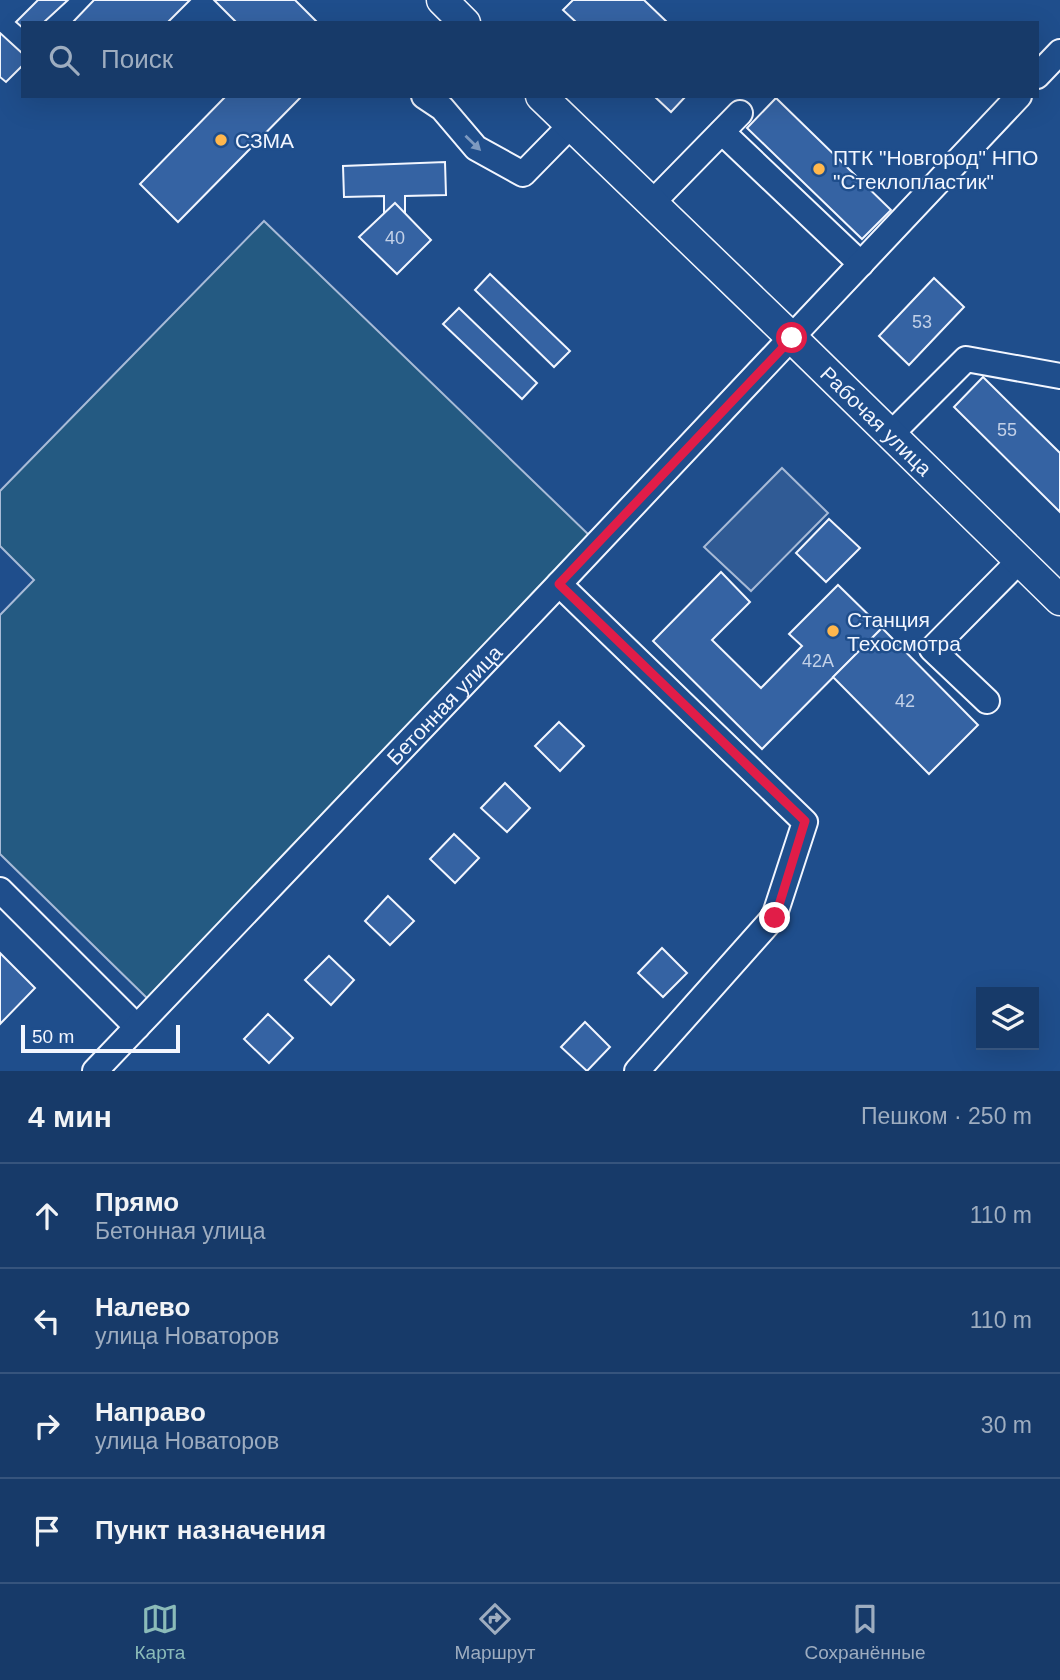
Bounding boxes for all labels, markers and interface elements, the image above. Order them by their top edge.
search box [21,21,1039,98]
icon: search [45,41,83,79]
text: Поиск [101,44,173,74]
place label: СЗМА [235,129,294,152]
marker: СЗМА [213,132,229,148]
one-way arrow [464,134,481,150]
place label: ПТК "Новгород" НПО "Стеклопластик" [833,146,1038,193]
marker: ПТК "Новгород" НПО "Стеклопластик" [811,161,827,177]
house number: 40 [385,228,405,248]
house number: 53 [912,312,932,332]
route start [776,322,807,353]
street label: Рабочая улица [816,362,937,480]
house number: 55 [997,420,1017,440]
place label: Станция Техосмотра [847,608,961,655]
marker: Станция Техосмотра [825,623,841,639]
street label: Бетонная улица [382,640,506,769]
house number: 42А [802,651,834,671]
house number: 42 [895,691,915,711]
route end [759,902,790,933]
map controls [976,987,1039,1050]
button: layers [976,987,1039,1050]
scale bar [21,1022,180,1054]
text: 50 m [32,1026,74,1047]
text: 4 мин [28,1100,112,1133]
text: Пешком · 250 m [861,1103,1032,1129]
text: Прямо [95,1187,179,1217]
icon: ahead [28,1197,66,1235]
text: 110 m [970,1202,1032,1228]
text: Бетонная улица [95,1218,265,1244]
text: Налево [95,1292,190,1322]
icon: left [28,1302,66,1340]
text: 110 m [970,1307,1032,1333]
text: улица Новаторов [95,1323,279,1349]
text: Направо [95,1397,206,1427]
icon: right [28,1407,66,1445]
text: 30 m [981,1412,1032,1438]
text: улица Новаторов [95,1428,279,1454]
icon: arrive [28,1512,66,1550]
text: Пункт назначения [95,1515,326,1545]
tab: Карта [135,1600,185,1664]
tab: Маршрут [454,1600,535,1664]
tab: Сохранённые [804,1600,925,1664]

